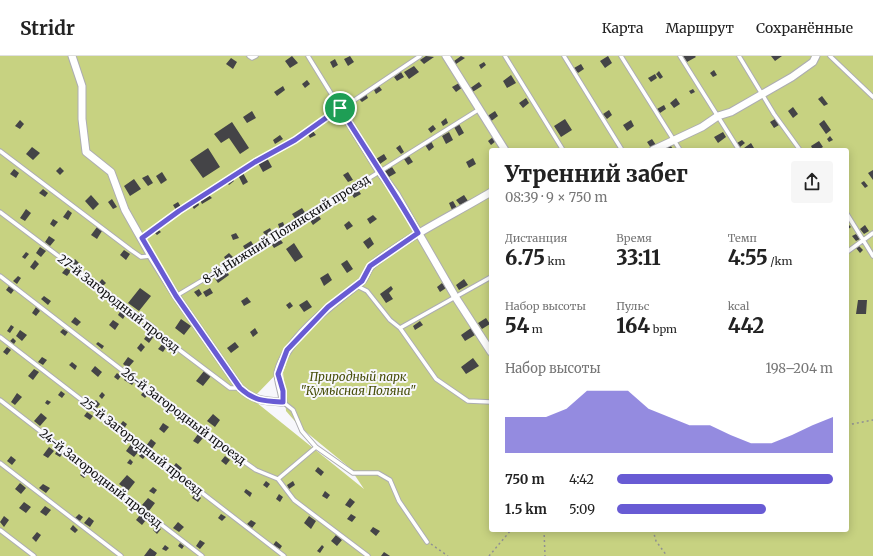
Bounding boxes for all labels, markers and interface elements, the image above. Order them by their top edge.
text: Stridr [20,16,75,40]
text: Карта [602,19,643,37]
text: Маршрут [665,19,734,37]
text: Сохранённые [756,19,853,37]
pin [323,91,357,125]
icon: arrive [329,97,351,119]
text: Утренний забег [505,160,688,188]
button: share [791,161,833,203]
street label: 8-й Нижний Полянский проезд [200,171,372,287]
text: 08:39 · 9 × 750 m [505,189,607,206]
text: Дистанция [505,231,567,245]
text: Время [616,231,652,245]
text: Темп [728,231,757,245]
text: 6.75 [505,245,545,270]
text: 33:11 [616,245,661,270]
text: 4:55 [728,245,768,270]
street label: 27-й Загородный проезд [55,251,183,355]
text: km [545,254,565,268]
text: /km [768,254,792,268]
text: Набор высоты [505,299,586,313]
text: Пульс [616,299,649,313]
text: kcal [728,299,749,313]
text: 54 [505,313,529,338]
text: 164 [616,313,650,338]
text: 442 [728,313,764,338]
text: m [529,322,543,336]
text: bpm [650,322,677,336]
text: Набор высоты [505,360,601,377]
text: 198–204 m [765,360,833,377]
street label: 26-й Загородный проезд [119,364,249,468]
park label: Природный парк "Кумысная Поляна" [300,369,416,398]
street label: 25-й Загородный проезд [78,393,206,499]
street label: 24-й Загородный проезд [37,425,165,531]
text: 750 m [505,471,545,488]
text: 4:42 [569,471,594,488]
text: 1.5 km [505,501,547,518]
text: 5:09 [569,501,595,518]

